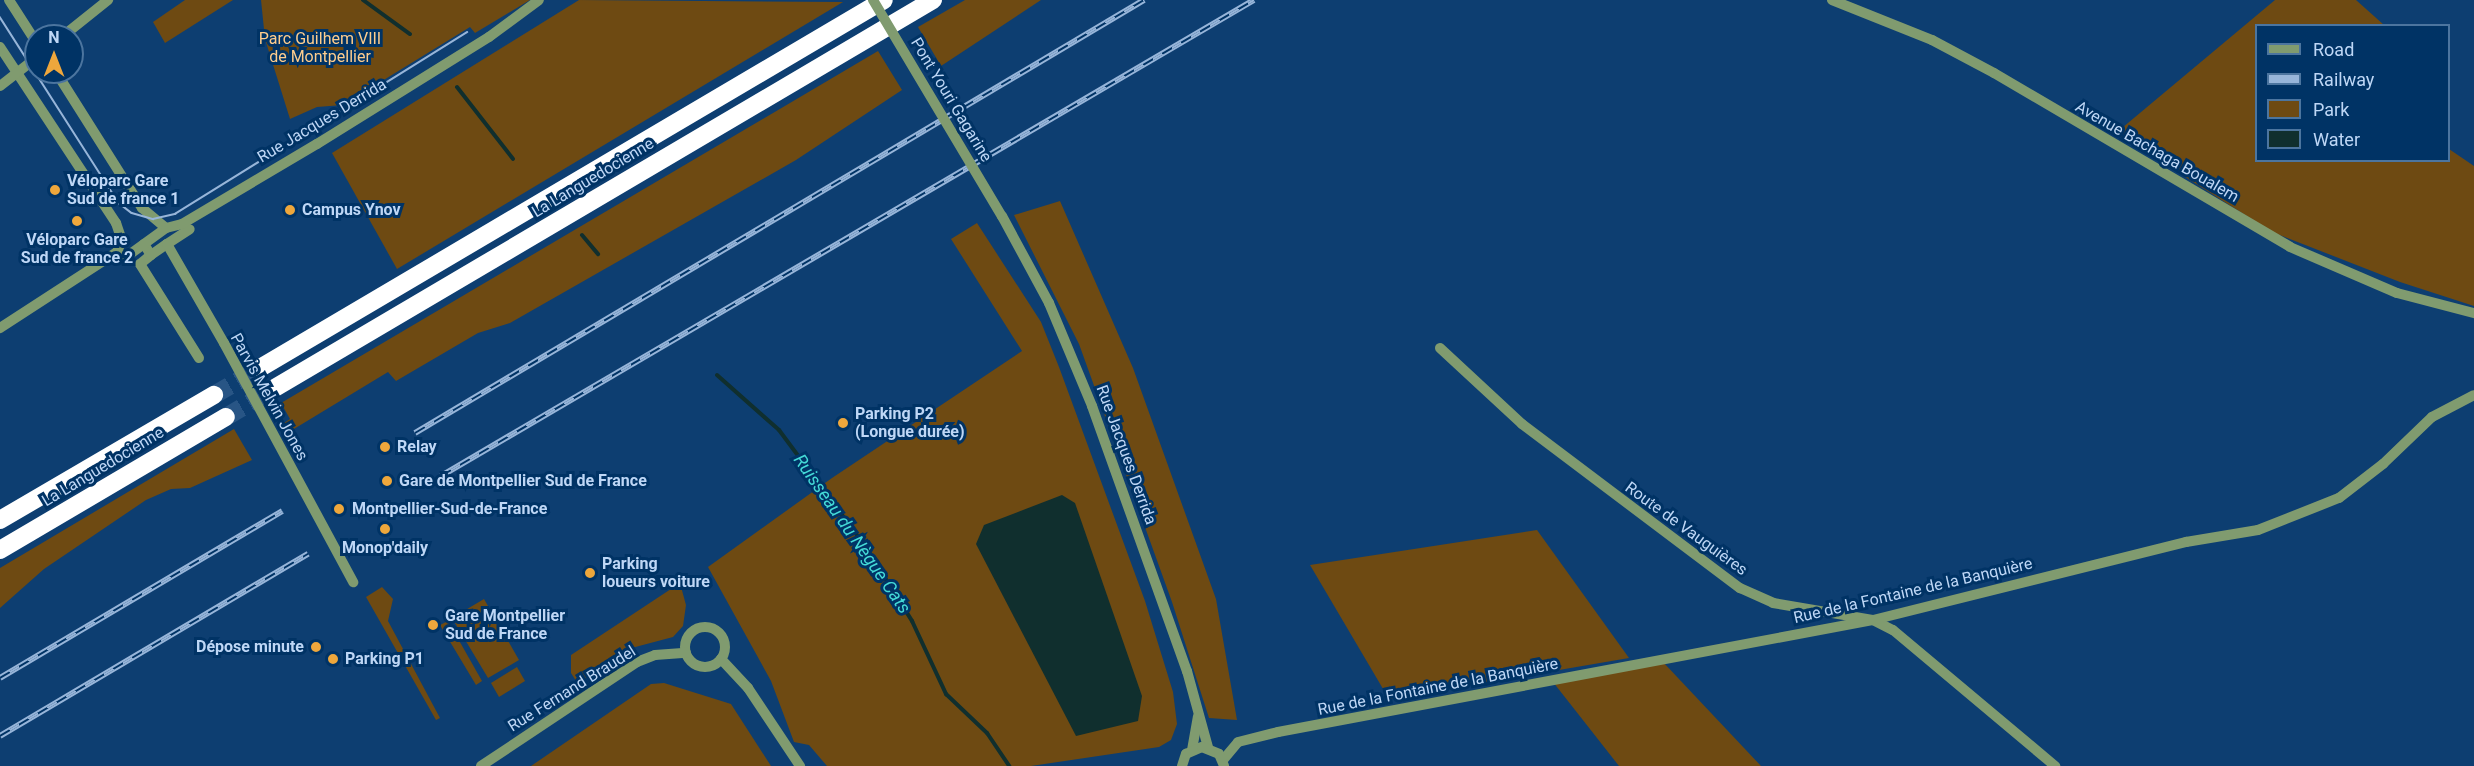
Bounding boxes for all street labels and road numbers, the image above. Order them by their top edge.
street label: Pont Youri Gagarine [906,34,996,166]
street label: Rue Jacques Derrida [254,75,390,167]
street label: Avenue Bachaga Boualem [2072,97,2242,207]
street label: La Languedocienne [529,134,657,222]
street label: Parvis Melvin Jones [226,330,312,464]
street label: Rue Jacques Derrida [1092,383,1160,527]
street label: La Languedocienne [39,423,167,511]
street label: Route de Vauguières [1621,478,1751,580]
street label: Rue de la Fontaine de la Banquière [1792,554,2034,628]
street label: Rue Fernand Braudel [505,642,639,736]
street label: Rue de la Fontaine de la Banquière [1316,654,1560,720]

